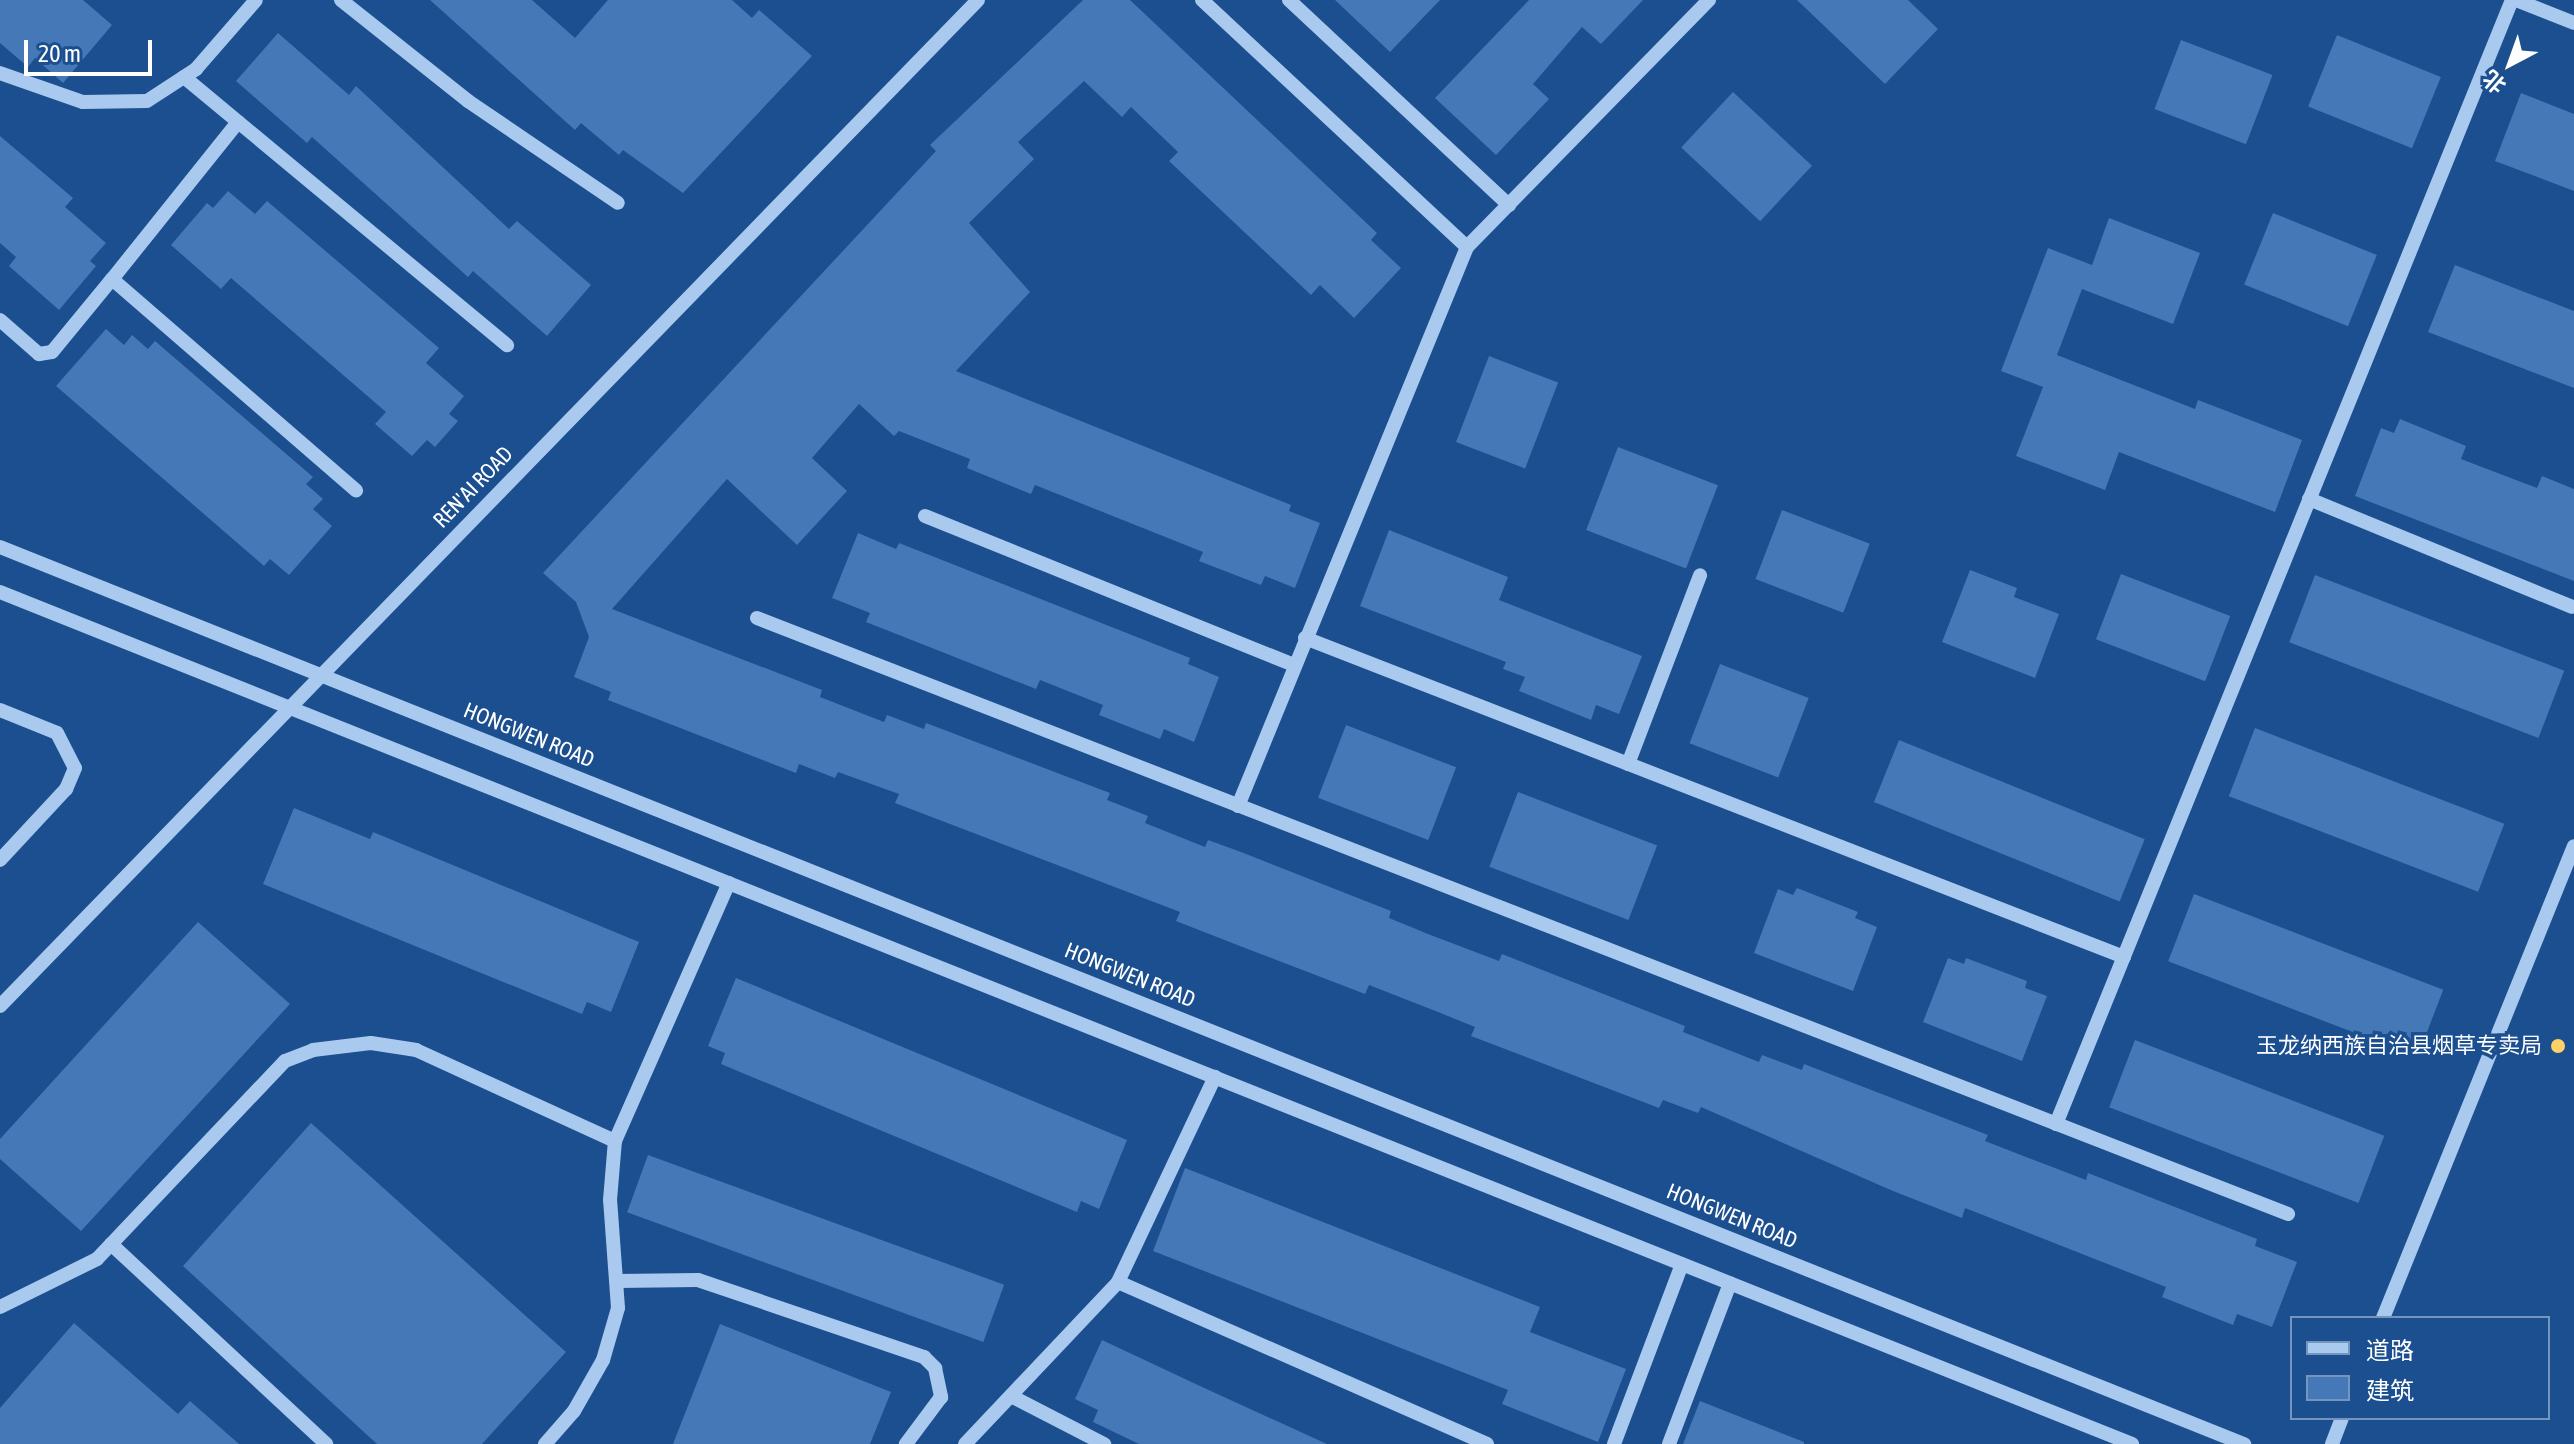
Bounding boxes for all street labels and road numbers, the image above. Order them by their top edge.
street label: REN'AI ROAD [428,441,518,533]
street label: HONGWEN ROAD [460,697,598,773]
street label: HONGWEN ROAD [1061,937,1199,1013]
street label: HONGWEN ROAD [1663,1178,1801,1254]

